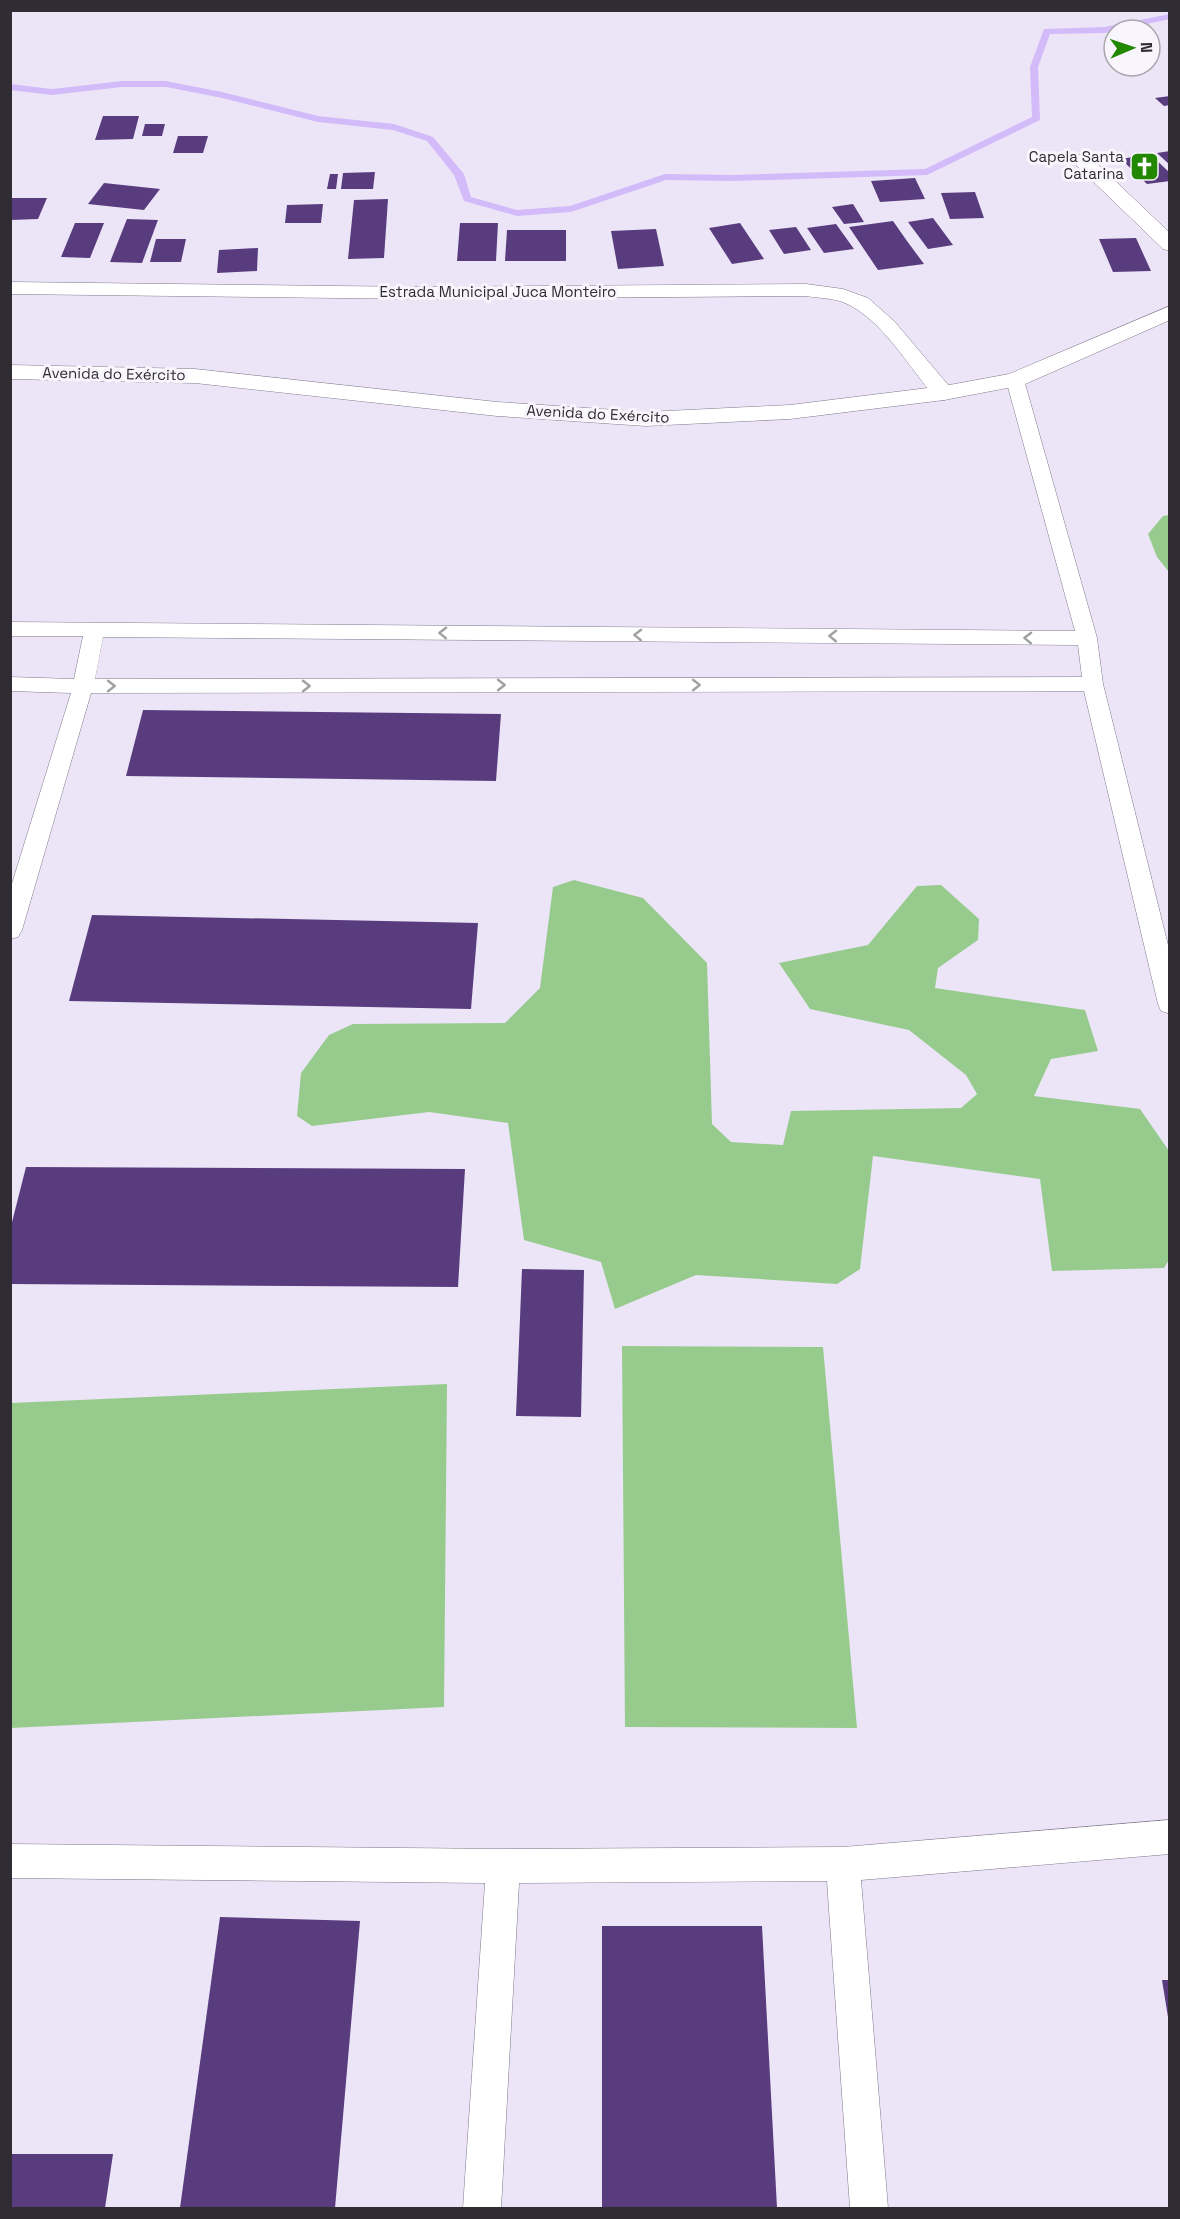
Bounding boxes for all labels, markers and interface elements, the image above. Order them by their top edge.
north arrow [1102,18,1162,78]
text: N [1136,42,1157,53]
place label: Capela Santa Catarina [1029,147,1124,183]
church icon: Capela Santa Catarina [1129,150,1161,182]
street label: Estrada Municipal Juca Monteiro [380,282,616,301]
street label: Avenida do Exército [42,363,186,384]
street label: Avenida do Exército [526,400,670,427]
one-way arrow [439,627,448,639]
one-way arrow [634,628,643,641]
one-way arrow [829,630,838,642]
one-way arrow [1024,632,1033,644]
one-way arrow [496,679,505,691]
one-way arrow [691,679,700,691]
one-way arrow [106,680,115,692]
one-way arrow [301,680,310,692]

